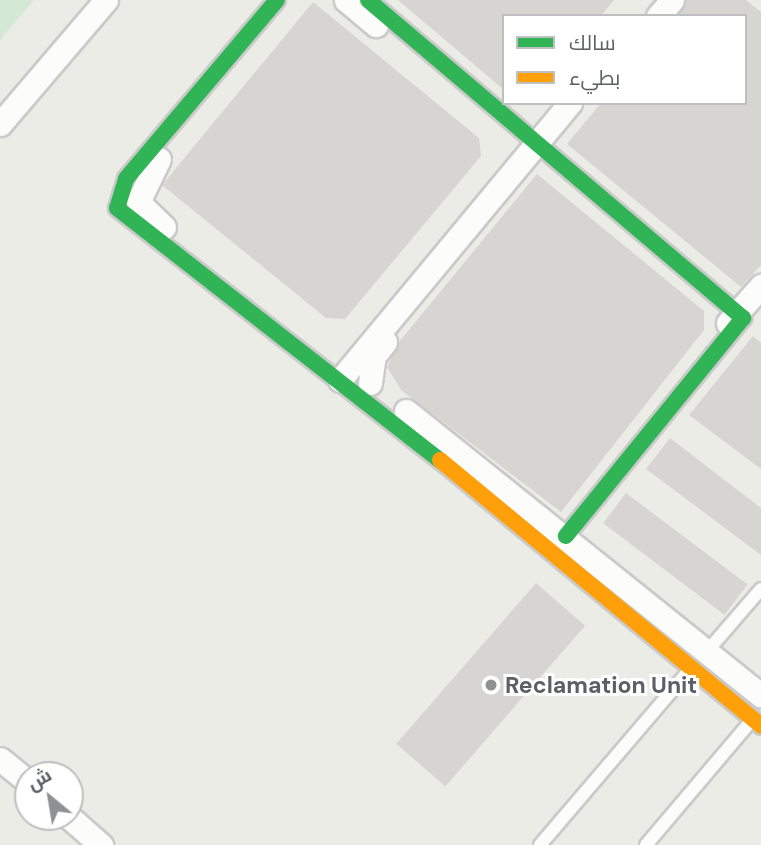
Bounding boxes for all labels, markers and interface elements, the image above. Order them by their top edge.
legend [502,14,747,105]
text: سالك [569,29,616,57]
text: بطيء [569,64,620,92]
place label: Reclamation Unit [505,671,697,699]
marker: Reclamation Unit [483,677,499,693]
north arrow [14,761,84,831]
text: ش [22,762,56,796]

